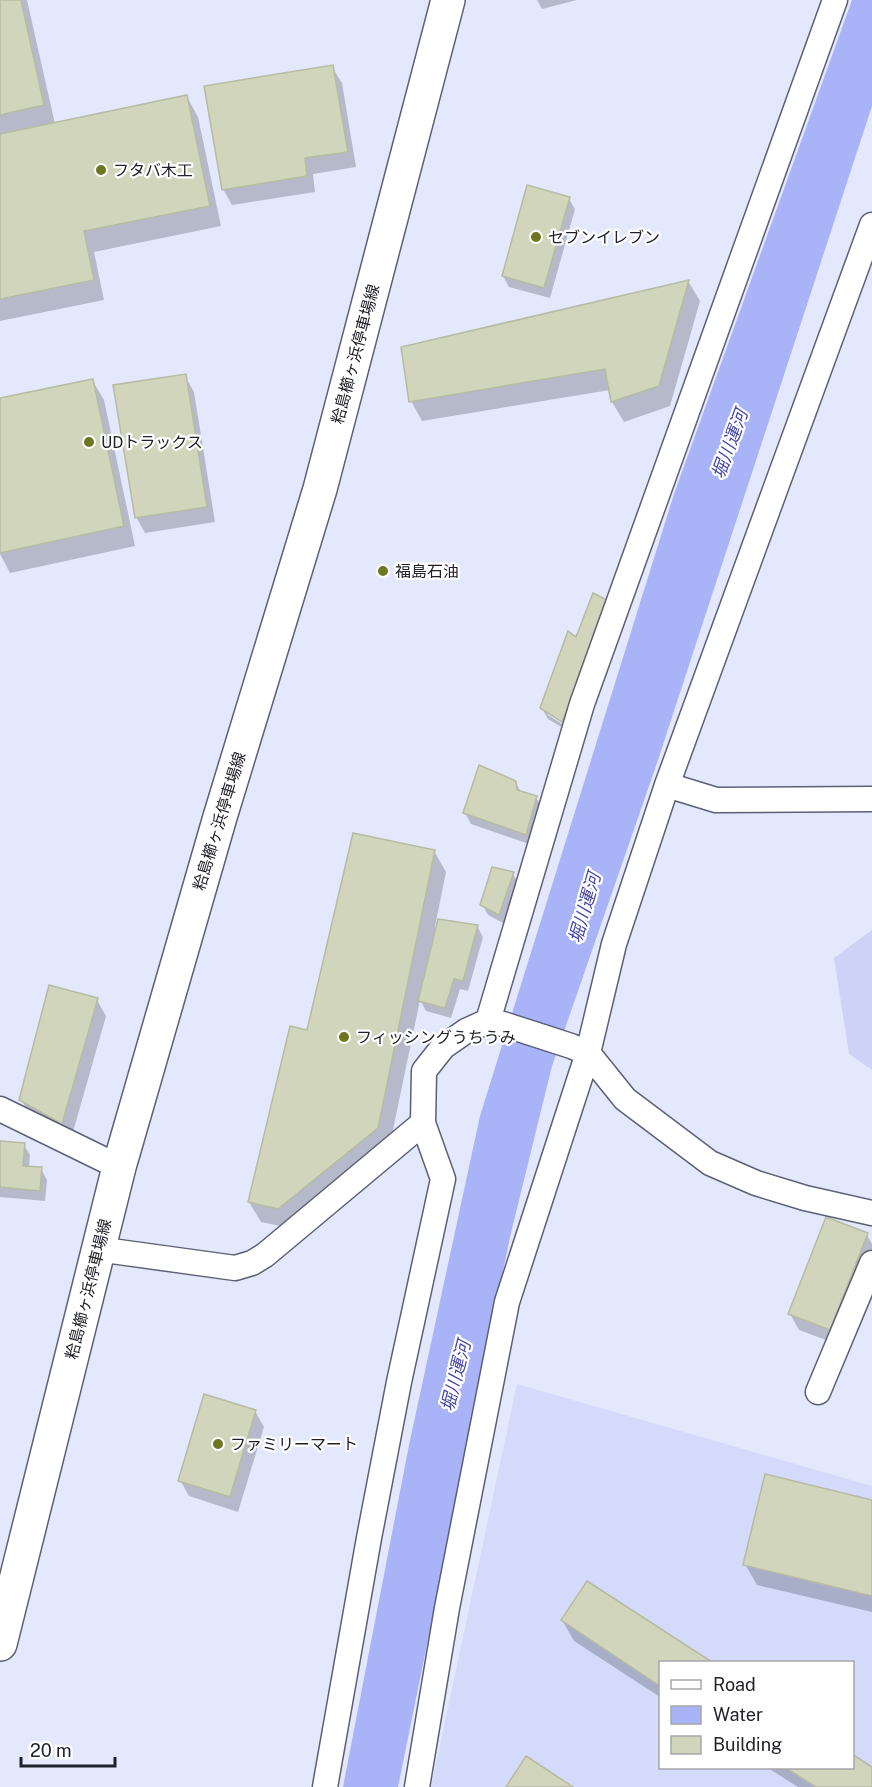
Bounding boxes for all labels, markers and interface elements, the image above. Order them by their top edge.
place label: フタバ木工 [113,161,193,180]
marker: フタバ木工 [94,163,108,177]
place label: セブンイレブン [548,228,660,247]
marker: セブンイレブン [529,230,543,244]
street label: 粭島櫛ヶ浜停車場線 [328,282,383,426]
water label: 堀川運河 [707,404,753,481]
place label: UDトラックス [101,433,203,452]
marker: UDトラックス [82,435,96,449]
place label: 福島石油 [395,562,459,581]
marker: 福島石油 [376,564,390,578]
street label: 粭島櫛ヶ浜停車場線 [189,750,250,893]
water label: 堀川運河 [565,867,605,945]
place label: フィッシングうちうみ [356,1028,516,1047]
marker: フィッシングうちうみ [337,1030,351,1044]
street label: 粭島櫛ヶ浜停車場線 [62,1217,115,1361]
water label: 堀川運河 [437,1335,475,1413]
place label: ファミリーマート [230,1435,358,1454]
marker: ファミリーマート [211,1437,225,1451]
legend [659,1661,854,1769]
text: Road [713,1674,756,1695]
text: Water [713,1704,763,1725]
scale bar [21,1730,116,1768]
text: Building [713,1734,782,1755]
text: 20 m [30,1740,72,1761]

